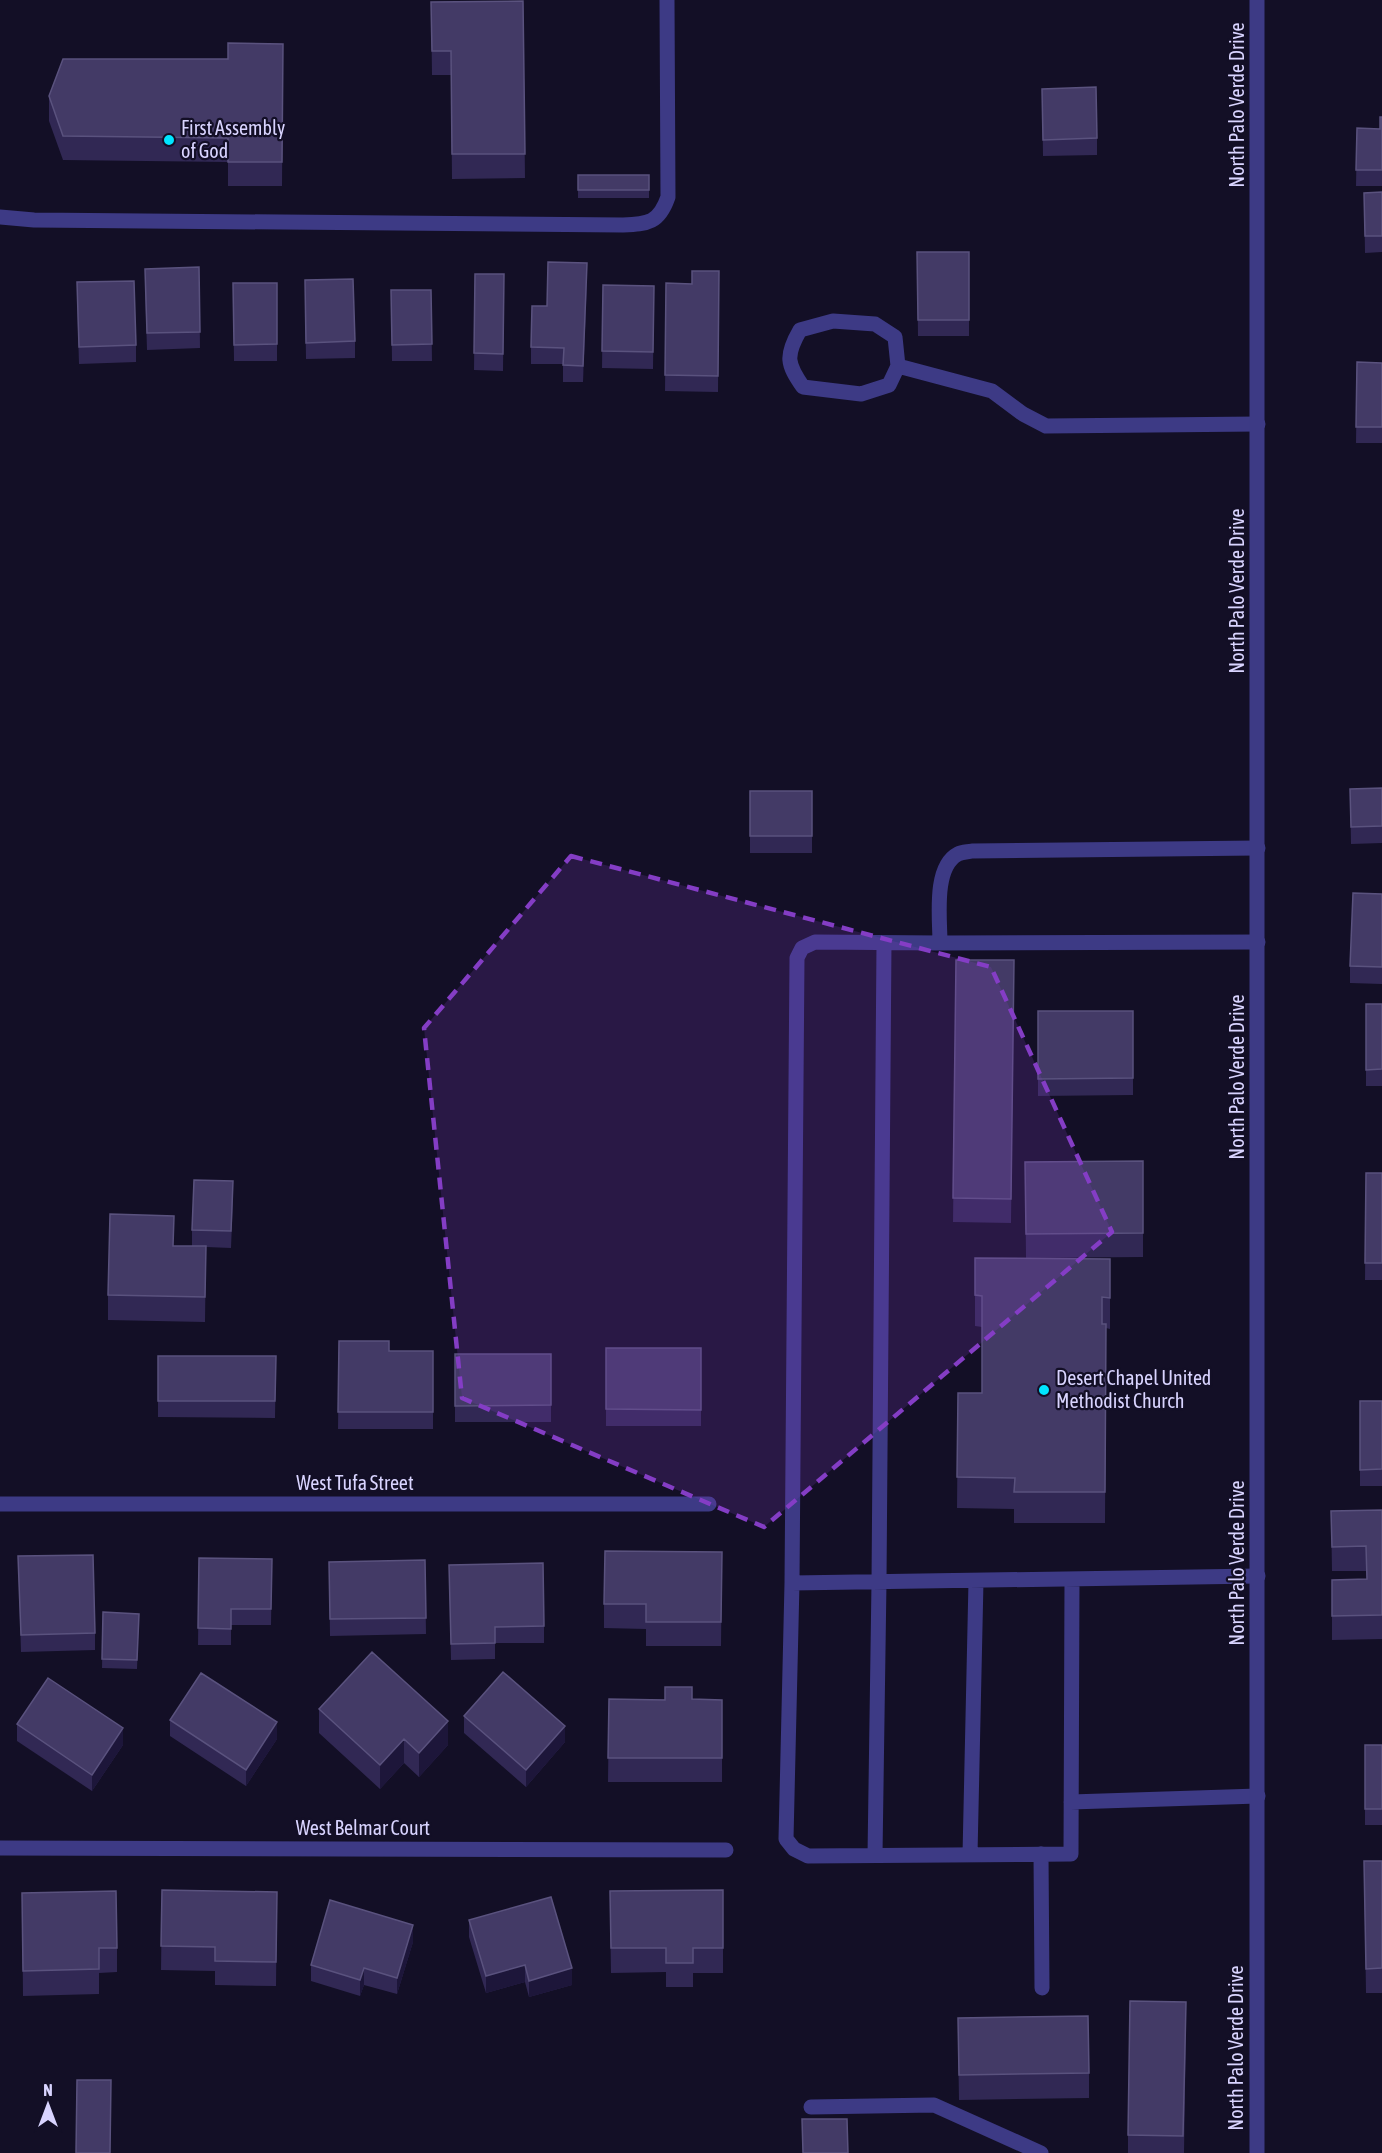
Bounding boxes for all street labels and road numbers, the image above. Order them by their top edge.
street label: North Palo Verde Drive [1225,22,1248,188]
street label: North Palo Verde Drive [1225,508,1248,674]
street label: North Palo Verde Drive [1225,994,1248,1160]
street label: West Tufa Street [296,1471,414,1494]
street label: North Palo Verde Drive [1225,1480,1248,1646]
street label: West Belmar Court [296,1816,430,1839]
street label: North Palo Verde Drive [1224,1965,1247,2131]

